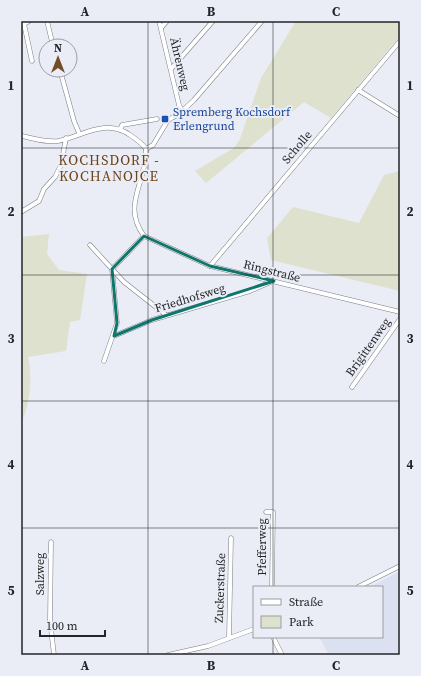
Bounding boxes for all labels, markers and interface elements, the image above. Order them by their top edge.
text: A [81,3,90,20]
text: B [207,3,216,20]
text: C [332,3,340,20]
street label: Ährenweg [166,36,194,92]
north arrow [38,38,78,78]
text: N [54,41,62,56]
text: 1 [7,77,15,94]
text: 1 [406,77,414,94]
place label: Spremberg Kochsdorf Erlengrund [173,104,292,134]
marker: Spremberg Kochsdorf Erlengrund [160,114,170,124]
street label: Scholle [278,127,316,167]
district label: KOCHSDORF - KOCHANOJCE [58,150,160,186]
text: 2 [7,203,15,220]
text: 2 [406,203,414,220]
street label: Ringstraße [242,256,302,286]
street label: Friedhofsweg [153,280,227,316]
street label: Brigittenweg [342,314,394,380]
text: 3 [7,330,15,347]
text: 3 [406,330,414,347]
text: 4 [7,456,15,473]
text: 4 [406,456,414,473]
street label: Pfefferweg [254,518,270,576]
street label: Salzweg [32,553,48,595]
street label: Zuckerstraße [211,553,229,623]
text: 5 [7,582,15,599]
text: 5 [406,582,414,599]
legend [253,586,383,638]
text: Straße [289,594,323,610]
scale bar [40,612,105,638]
text: Park [289,614,314,630]
text: 100 m [46,618,78,634]
text: A [81,657,90,674]
text: B [207,657,216,674]
text: C [332,657,340,674]

